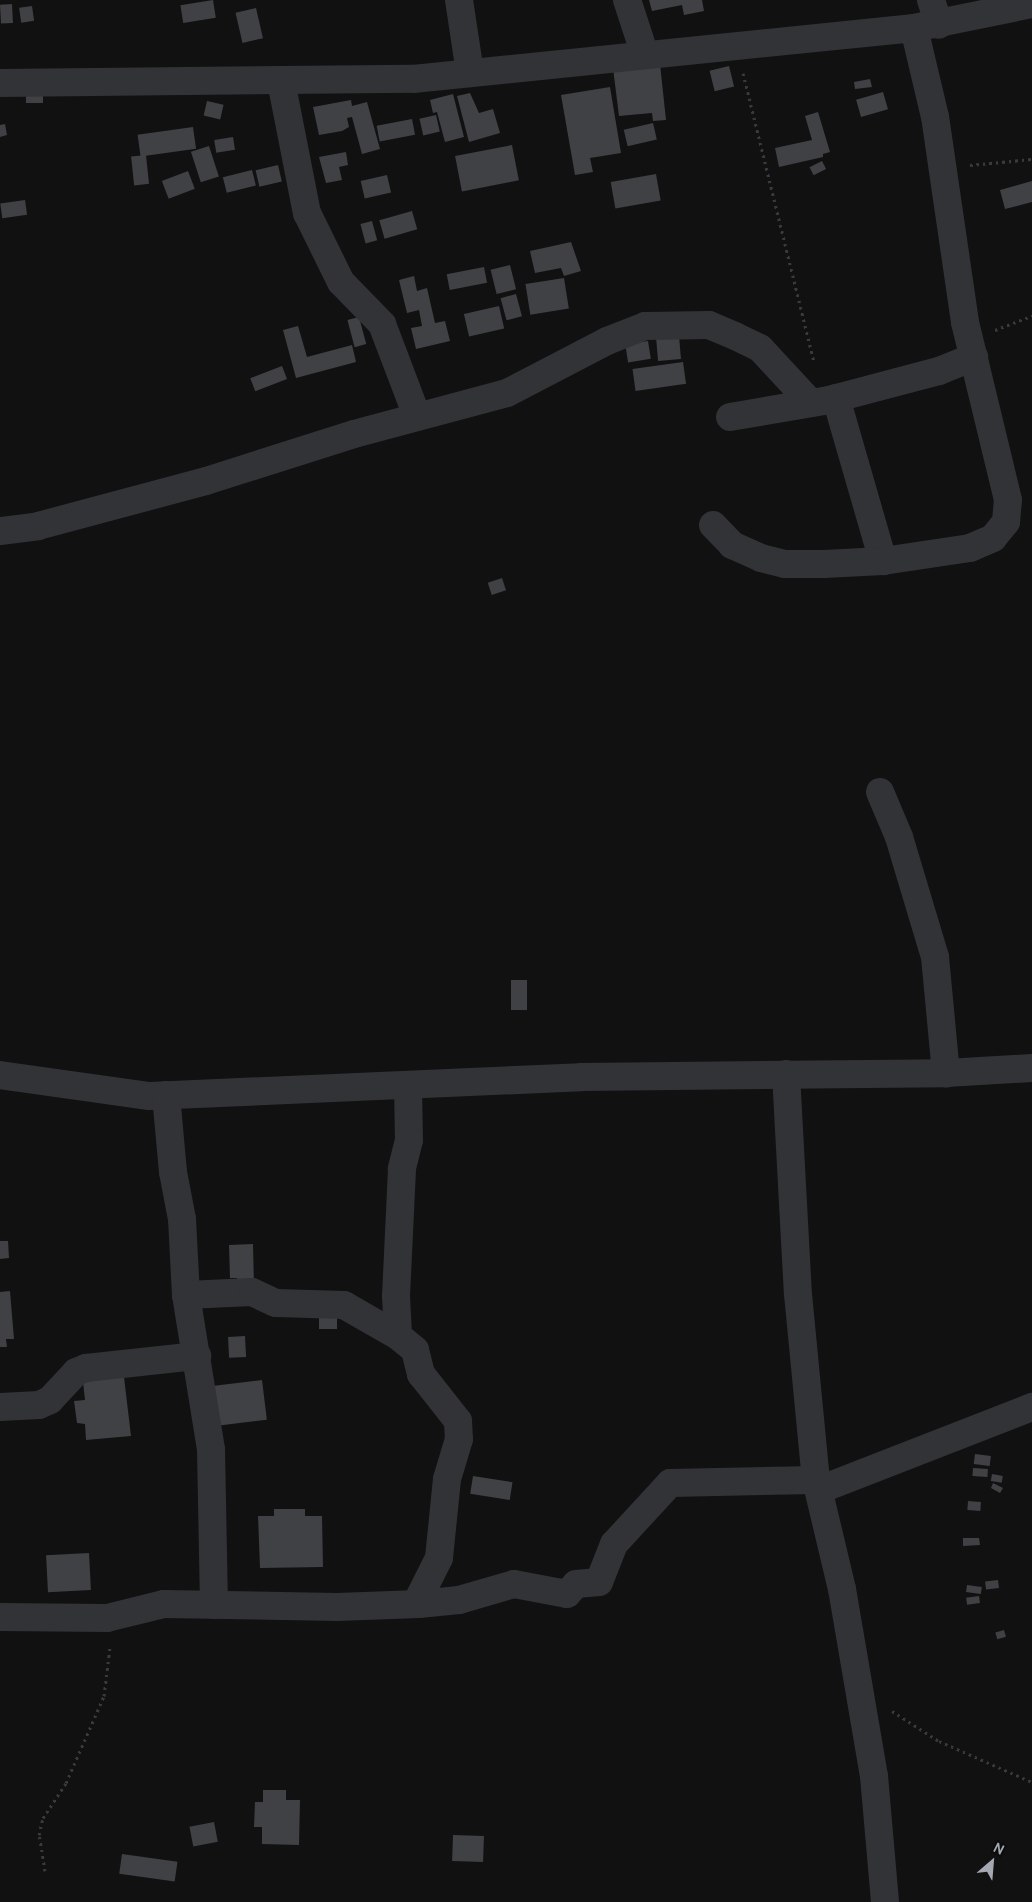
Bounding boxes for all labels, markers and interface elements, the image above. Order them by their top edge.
north arrow [967,1837,1017,1887]
text: N [990,1838,1007,1859]

